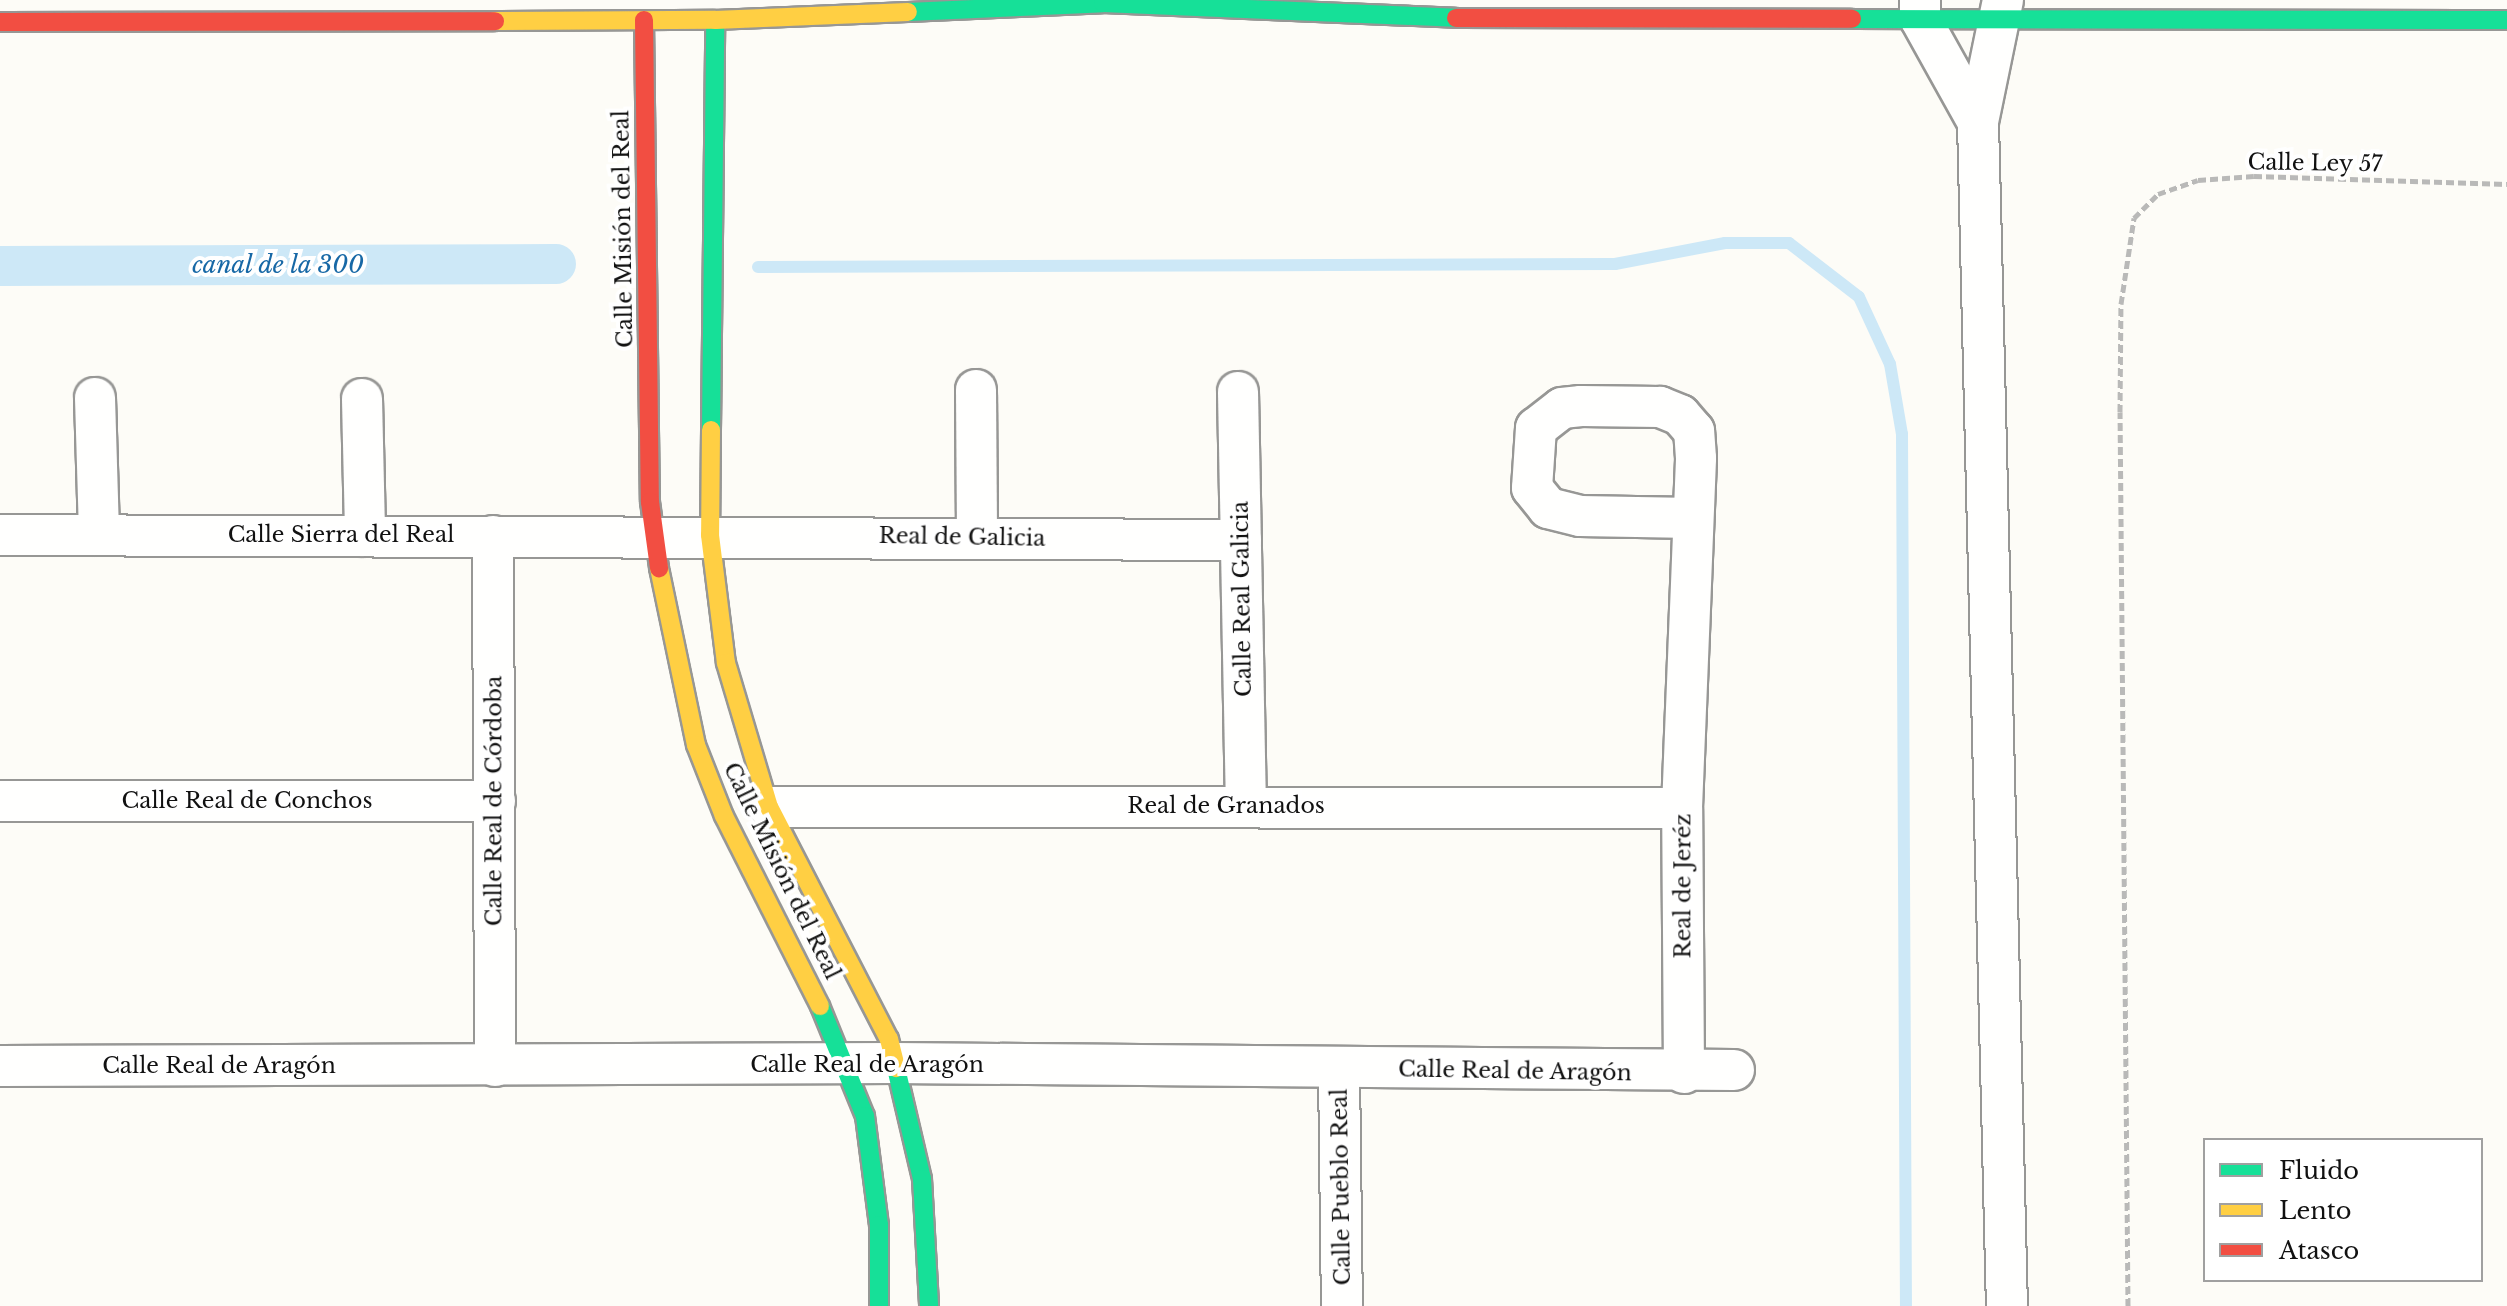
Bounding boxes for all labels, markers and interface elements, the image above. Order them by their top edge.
street label: Calle Misión del Real [608,110,638,348]
street label: Calle Ley 57 [2247,149,2383,177]
water label: canal de la 300 [191,251,365,279]
street label: Calle Real Galicia [1227,501,1257,697]
street label: Calle Sierra del Real [228,522,454,548]
street label: Real de Galicia [878,522,1046,552]
street label: Calle Real de Córdoba [481,676,507,926]
street label: Calle Misión del Real [718,758,846,984]
street label: Calle Real de Conchos [122,788,372,814]
street label: Real de Granados [1127,793,1325,819]
street label: Real de Jeréz [1670,813,1696,959]
street label: Calle Real de Aragón [750,1052,984,1078]
street label: Calle Real de Aragón [102,1053,336,1079]
street label: Calle Real de Aragón [1398,1056,1632,1086]
street label: Calle Pueblo Real [1326,1088,1356,1286]
legend [2203,1138,2483,1282]
text: Fluido [2279,1156,2359,1185]
text: Lento [2279,1196,2352,1225]
text: Atasco [2279,1236,2359,1265]

